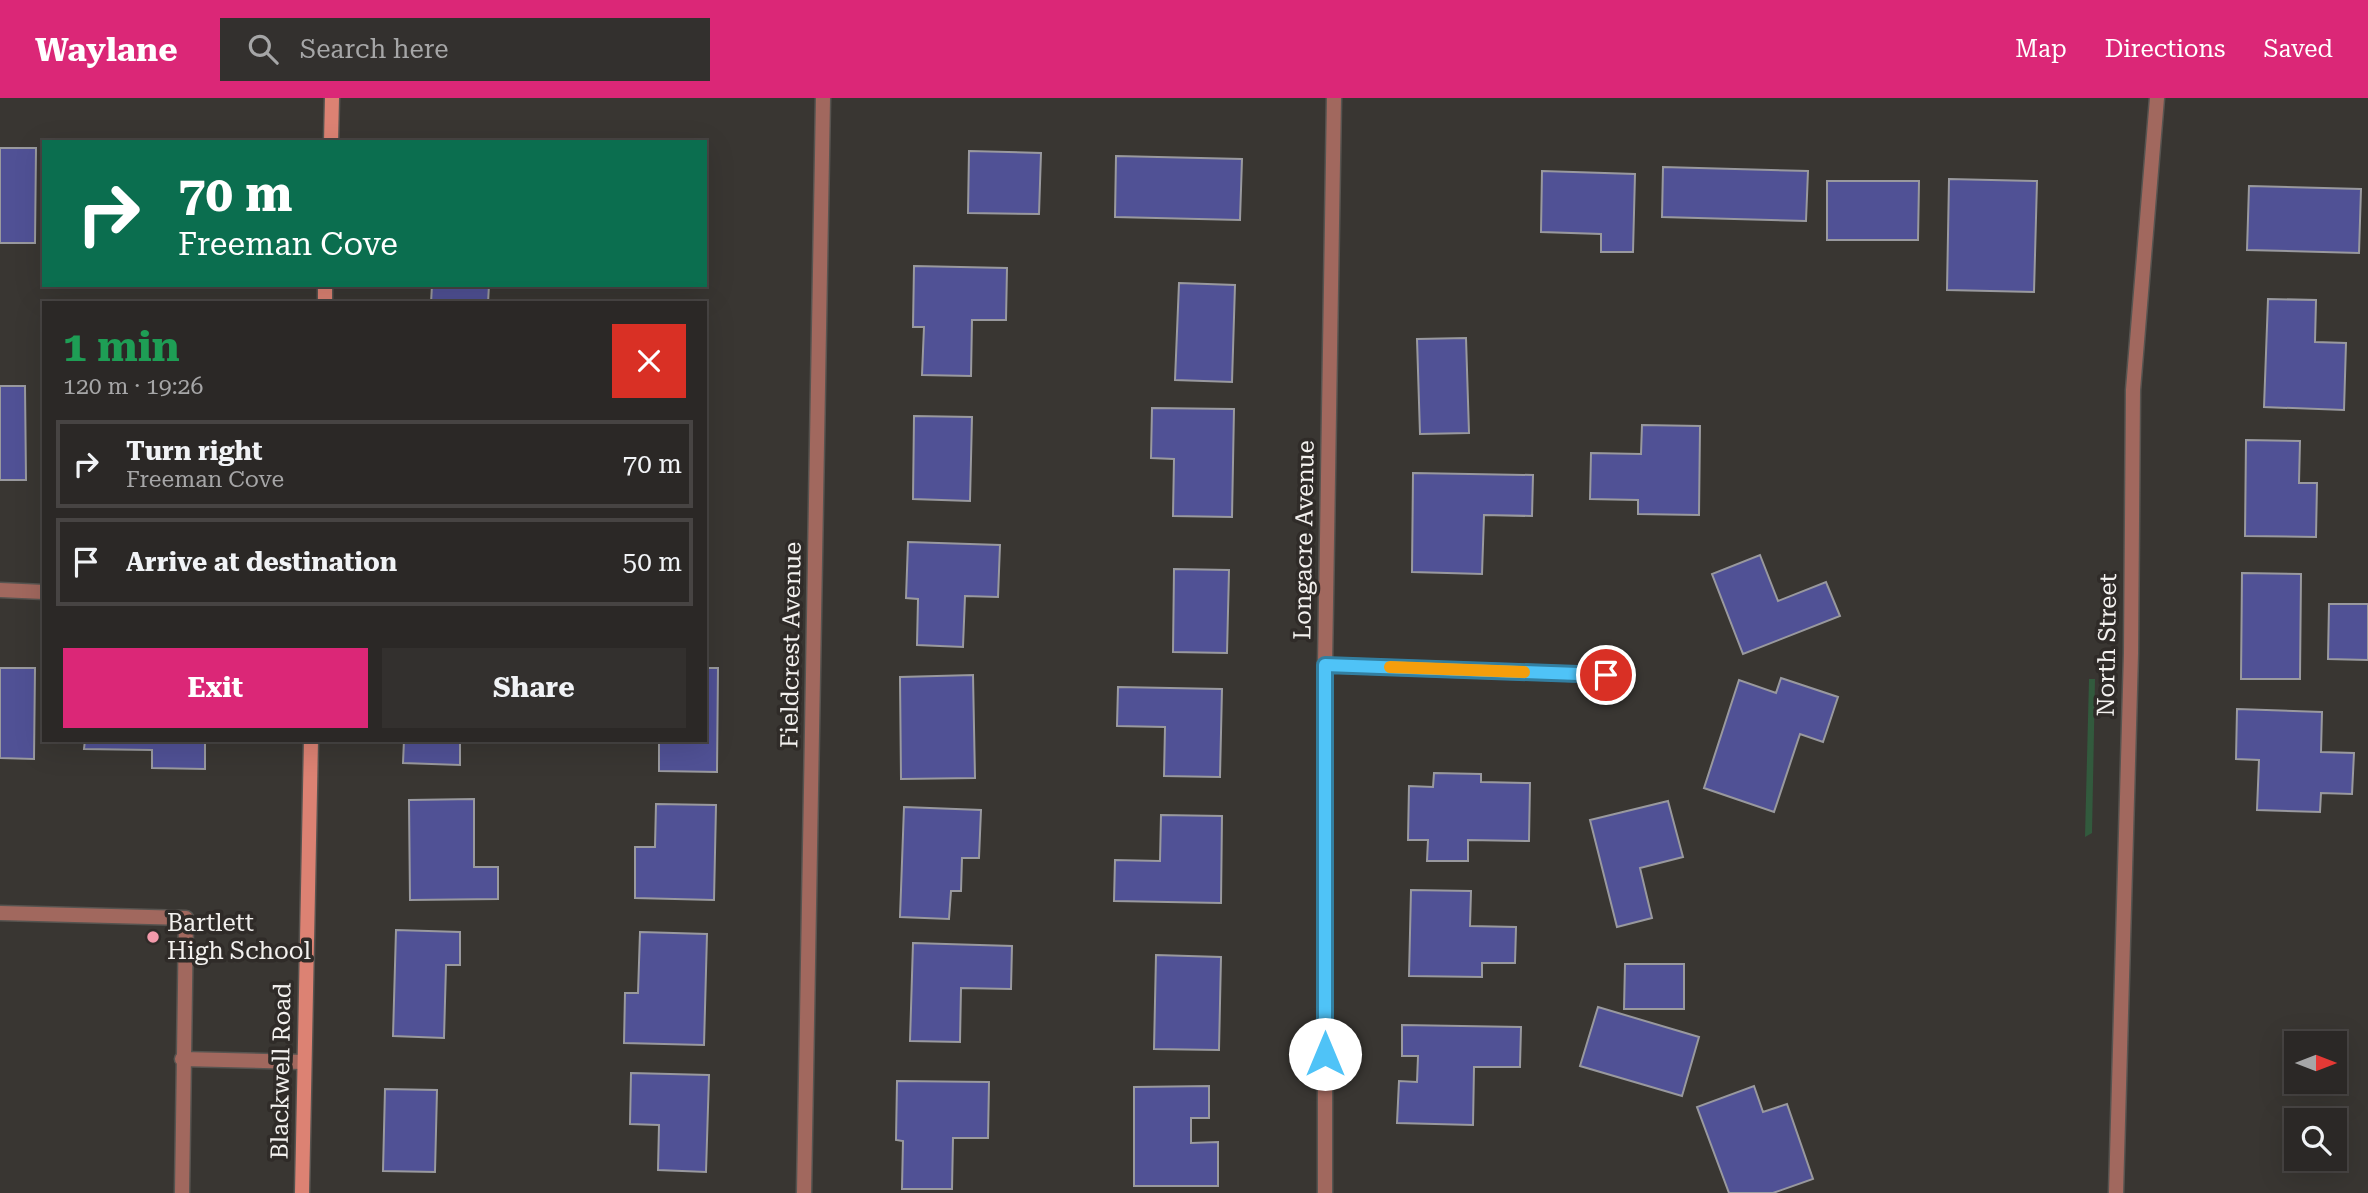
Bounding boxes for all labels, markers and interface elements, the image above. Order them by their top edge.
search box [220,18,710,81]
text: Waylane [35,30,178,69]
icon: search [244,30,282,68]
text: Search here [300,34,449,64]
text: Map [2015,35,2067,63]
text: Directions [2105,35,2225,63]
text: Saved [2263,35,2333,63]
text: 70 m [178,166,293,223]
icon: right [63,168,154,259]
text: Freeman Cove [178,225,398,263]
text: 1 min [63,322,180,371]
button: close [612,324,686,398]
text: 120 m · 19:26 [63,373,203,400]
text: Turn right [126,436,262,466]
street label: Longacre Avenue [1288,440,1320,640]
icon: right [67,445,105,483]
text: 70 m [623,449,682,479]
text: Freeman Cove [126,466,284,493]
street label: Fieldcrest Avenue [775,542,807,748]
icon: arrive [67,543,105,581]
text: Arrive at destination [126,547,397,577]
text: 50 m [623,547,682,577]
street label: North Street [2092,573,2122,717]
pin [1576,645,1636,705]
button: Exit [63,648,368,728]
button: Share [382,648,686,728]
icon: arrive [1587,656,1625,694]
place label: Bartlett High School [167,909,311,965]
marker: Bartlett High School [145,929,161,945]
street label: Blackwell Road [265,982,297,1160]
position arrow [1288,1017,1362,1091]
north arrow [2284,1031,2347,1094]
map controls [2284,1031,2347,1171]
button: search [2284,1108,2347,1171]

